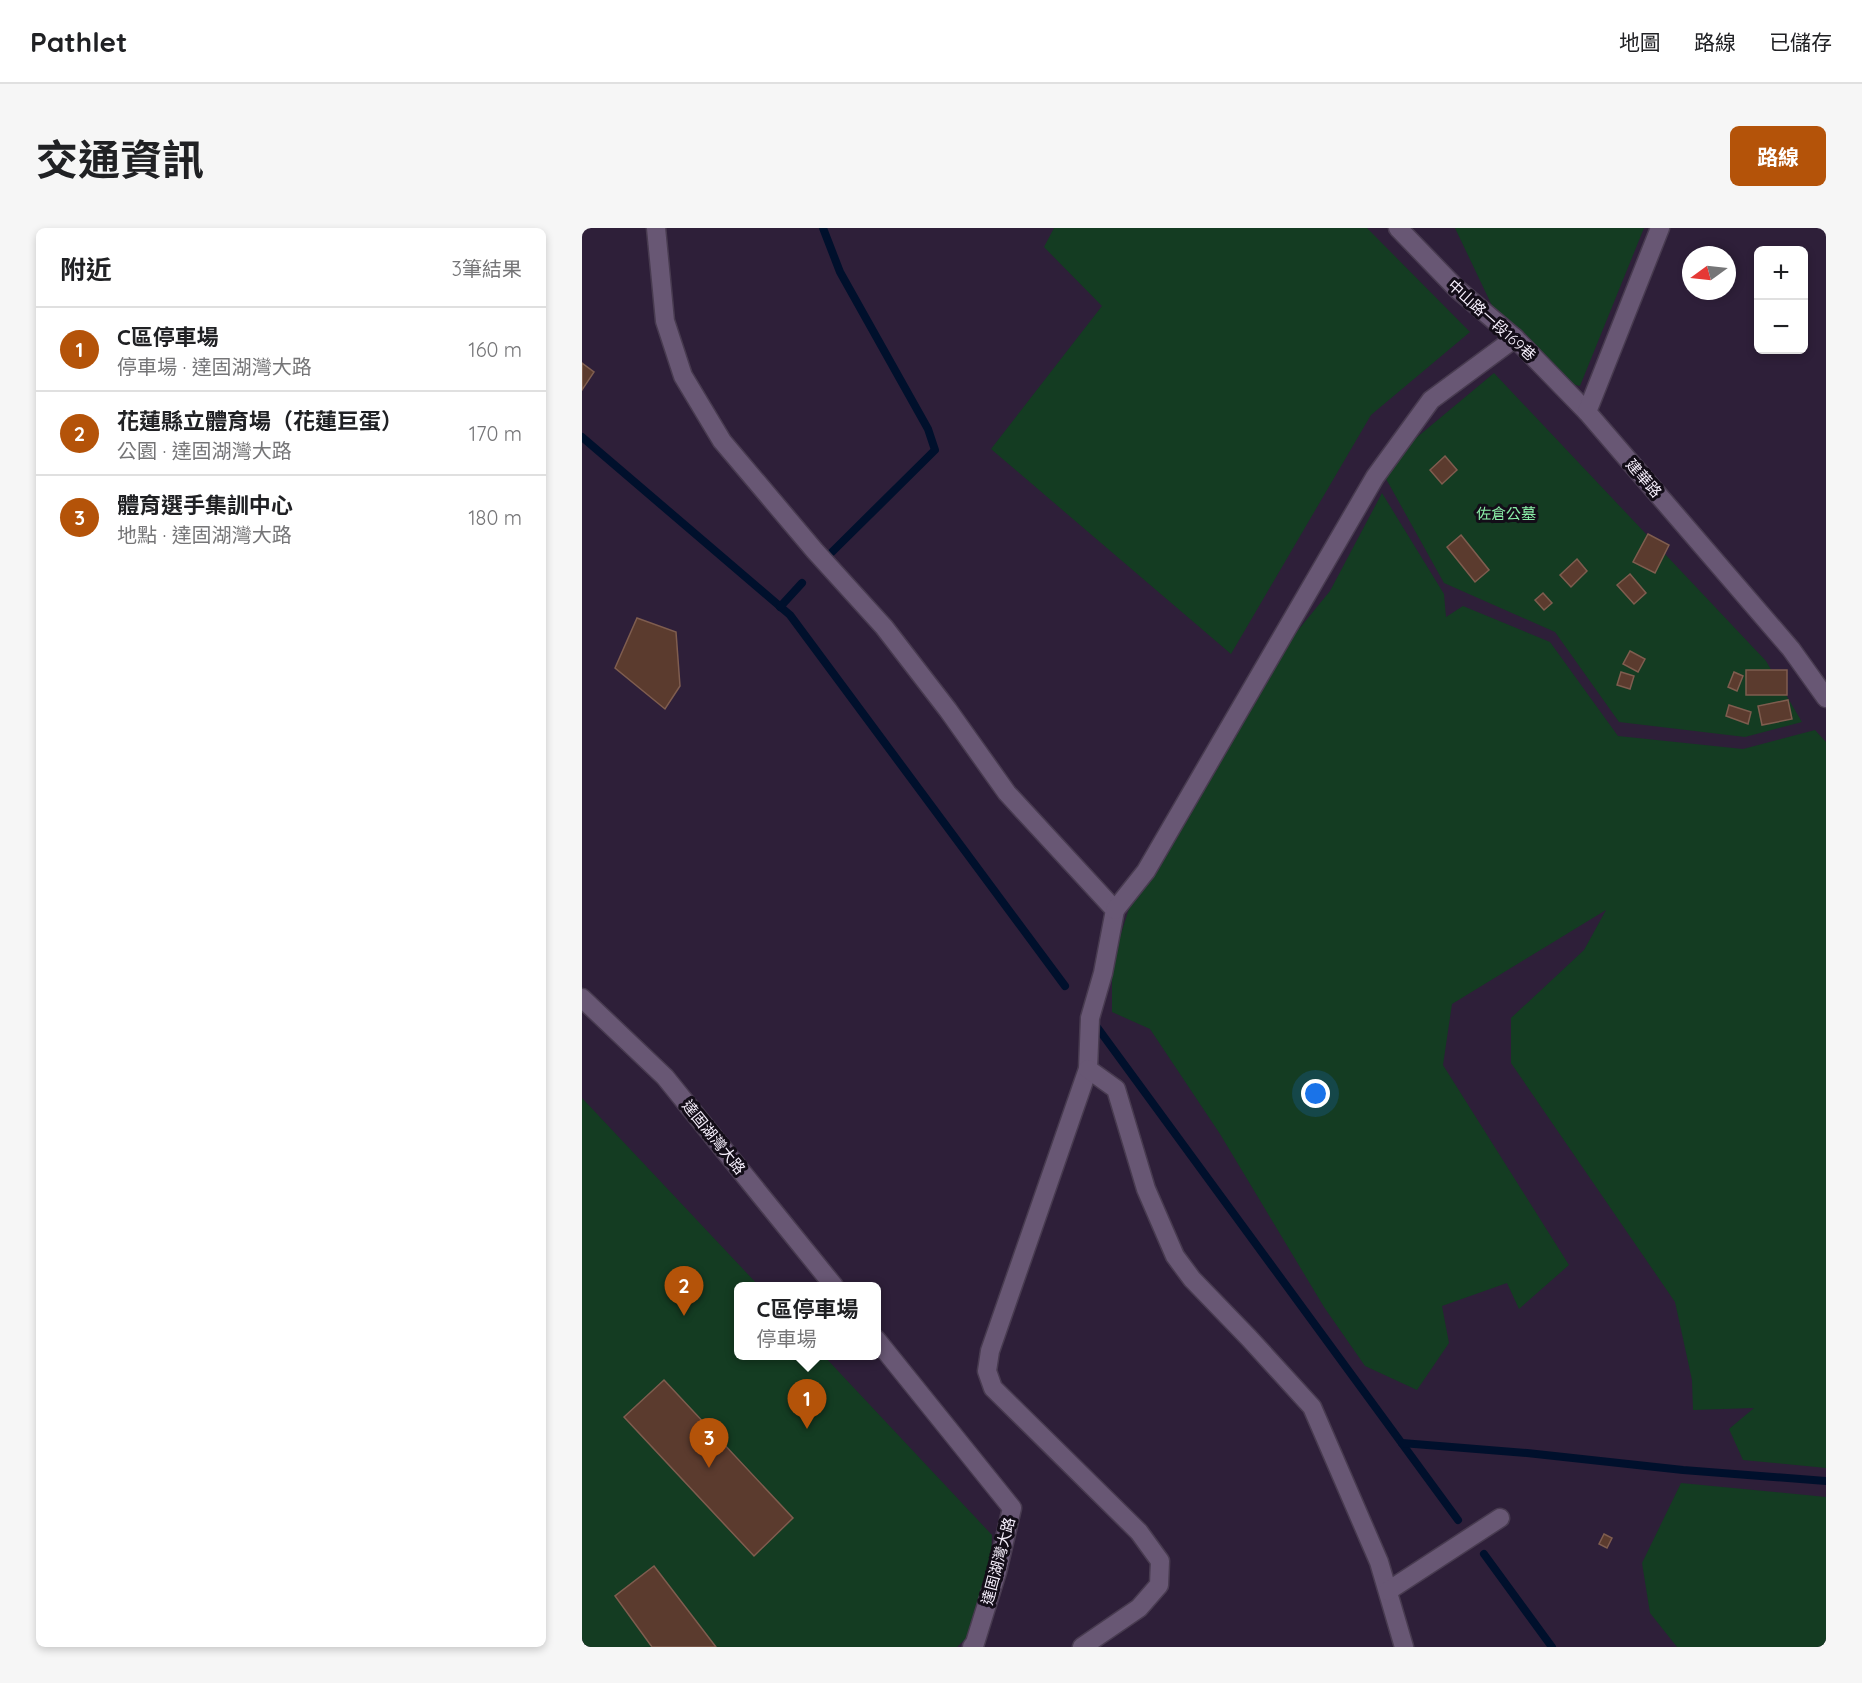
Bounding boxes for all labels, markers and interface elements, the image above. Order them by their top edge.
text: Pathlet [30,24,127,59]
text: 地圖 [1619,29,1661,55]
text: 路線 [1694,29,1736,55]
text: 已儲存 [1769,29,1832,55]
button: 路線 [1730,126,1826,186]
text: 交通資訊 [36,133,204,186]
north arrow [1682,246,1736,300]
map controls [1754,246,1808,354]
button: + [1754,246,1808,300]
text: 附近 [60,253,112,286]
text: 3筆結果 [452,256,522,281]
street label: 中山路一段169巷 [1444,275,1540,365]
button: − [1754,300,1808,354]
text: C區停車場 [117,323,219,351]
text: 1 [76,337,83,362]
text: 160 m [468,337,522,362]
text: 停車場 · 達固湖灣大路 [117,354,312,379]
text: 花蓮縣立體育場（花蓮巨蛋） [117,407,403,435]
text: 2 [74,421,85,446]
text: 170 m [469,421,522,446]
text: 公園 · 達固湖灣大路 [117,438,292,463]
street label: 建華路 [1622,455,1666,501]
text: 體育選手集訓中心 [117,491,293,519]
park label: 佐倉公墓 [1476,504,1536,523]
text: 3 [74,505,85,530]
text: 180 m [468,505,522,530]
text: 地點 · 達固湖灣大路 [117,522,292,547]
your location [1301,1079,1330,1108]
street label: 達固湖灣大路 [678,1096,750,1178]
pin: 2 [664,1266,704,1316]
popup [734,1282,881,1360]
text: C區停車場 [757,1295,858,1323]
text: 停車場 [757,1326,817,1351]
pin: 1 [788,1380,826,1429]
pin: 3 [690,1418,728,1468]
street label: 達固湖灣大路 [977,1515,1019,1607]

